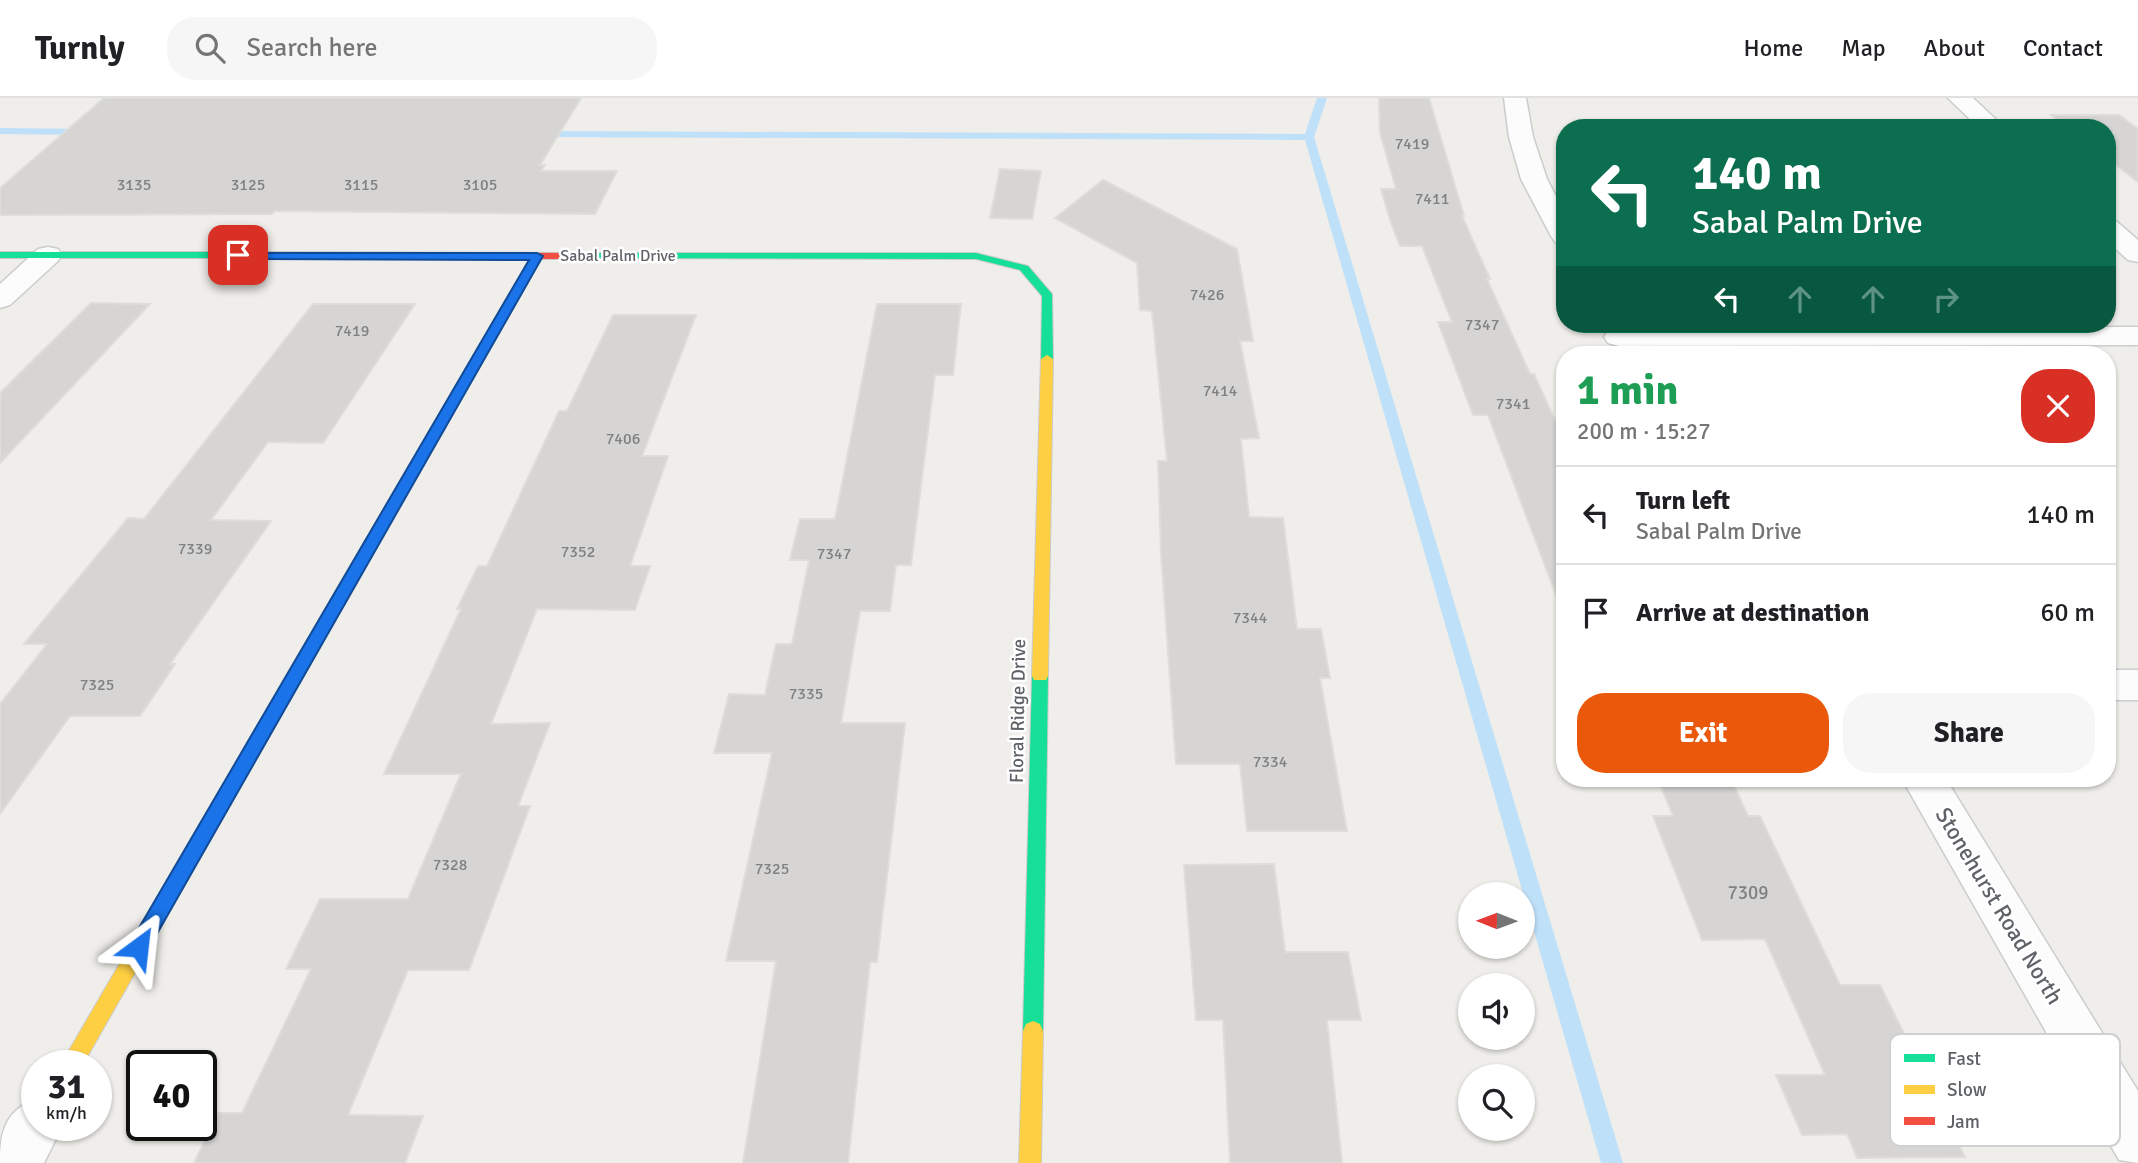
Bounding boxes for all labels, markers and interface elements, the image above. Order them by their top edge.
search box [167,17,657,80]
text: Turnly [35,28,125,69]
icon: search [191,29,229,67]
text: Search here [247,32,378,64]
text: Home [1743,33,1803,63]
text: Map [1841,33,1886,63]
text: About [1924,33,1985,63]
text: Contact [2023,33,2103,63]
house number: 7419 [1395,134,1429,154]
text: 140 m [1692,143,1822,203]
icon: left [1577,147,1668,238]
house number: 3135 [117,175,151,195]
house number: 3125 [231,175,265,195]
house number: 3115 [344,175,378,195]
house number: 3105 [463,175,497,195]
house number: 7411 [1415,189,1449,209]
text: Sabal Palm Drive [1692,203,1923,242]
pin [208,225,268,285]
icon: arrive [219,236,257,274]
street label: Sabal Palm Drive [560,246,676,266]
icon: left [1708,280,1746,318]
icon: ahead [1781,280,1819,318]
icon: ahead [1854,280,1892,318]
icon: right [1927,280,1965,318]
house number: 7426 [1190,285,1224,305]
house number: 7347 [1465,315,1499,335]
house number: 7419 [335,321,369,341]
text: 1 min [1577,365,1678,416]
button: close [2021,369,2095,443]
house number: 7414 [1203,381,1238,401]
house number: 7341 [1496,394,1530,414]
text: 200 m · 15:27 [1577,417,1711,446]
house number: 7406 [606,429,640,449]
text: Turn left [1636,485,1730,517]
icon: left [1577,496,1615,534]
text: 140 m [2026,499,2095,531]
text: Sabal Palm Drive [1636,517,1802,546]
house number: 7339 [178,539,212,559]
house number: 7352 [561,542,595,562]
house number: 7347 [817,544,851,564]
icon: arrive [1577,594,1615,632]
text: Arrive at destination [1636,597,1869,629]
text: 60 m [2040,597,2095,629]
house number: 7344 [1233,608,1268,628]
street label: Floral Ridge Drive [1005,639,1031,783]
house number: 7325 [80,675,114,695]
house number: 7335 [789,684,823,704]
button: Exit [1577,693,1829,773]
button: Share [1843,693,2095,773]
house number: 7334 [1253,752,1288,772]
street label: Stonehurst Road North [1929,802,2069,1010]
house number: 7328 [433,855,467,875]
house number: 7325 [755,859,789,879]
house number: 7309 [1727,881,1769,905]
north arrow [1458,882,1535,959]
map controls [1458,882,1535,1141]
position arrow [102,910,176,984]
button: sound [1458,973,1535,1050]
legend [1890,1034,2120,1146]
text: Fast [1947,1047,1981,1071]
speed limit sign: 40 [126,1050,217,1141]
button: search [1458,1064,1535,1141]
text: 31 [48,1065,85,1108]
text: Slow [1947,1078,1987,1102]
text: km/h [46,1102,87,1124]
text: Jam [1947,1110,1980,1134]

